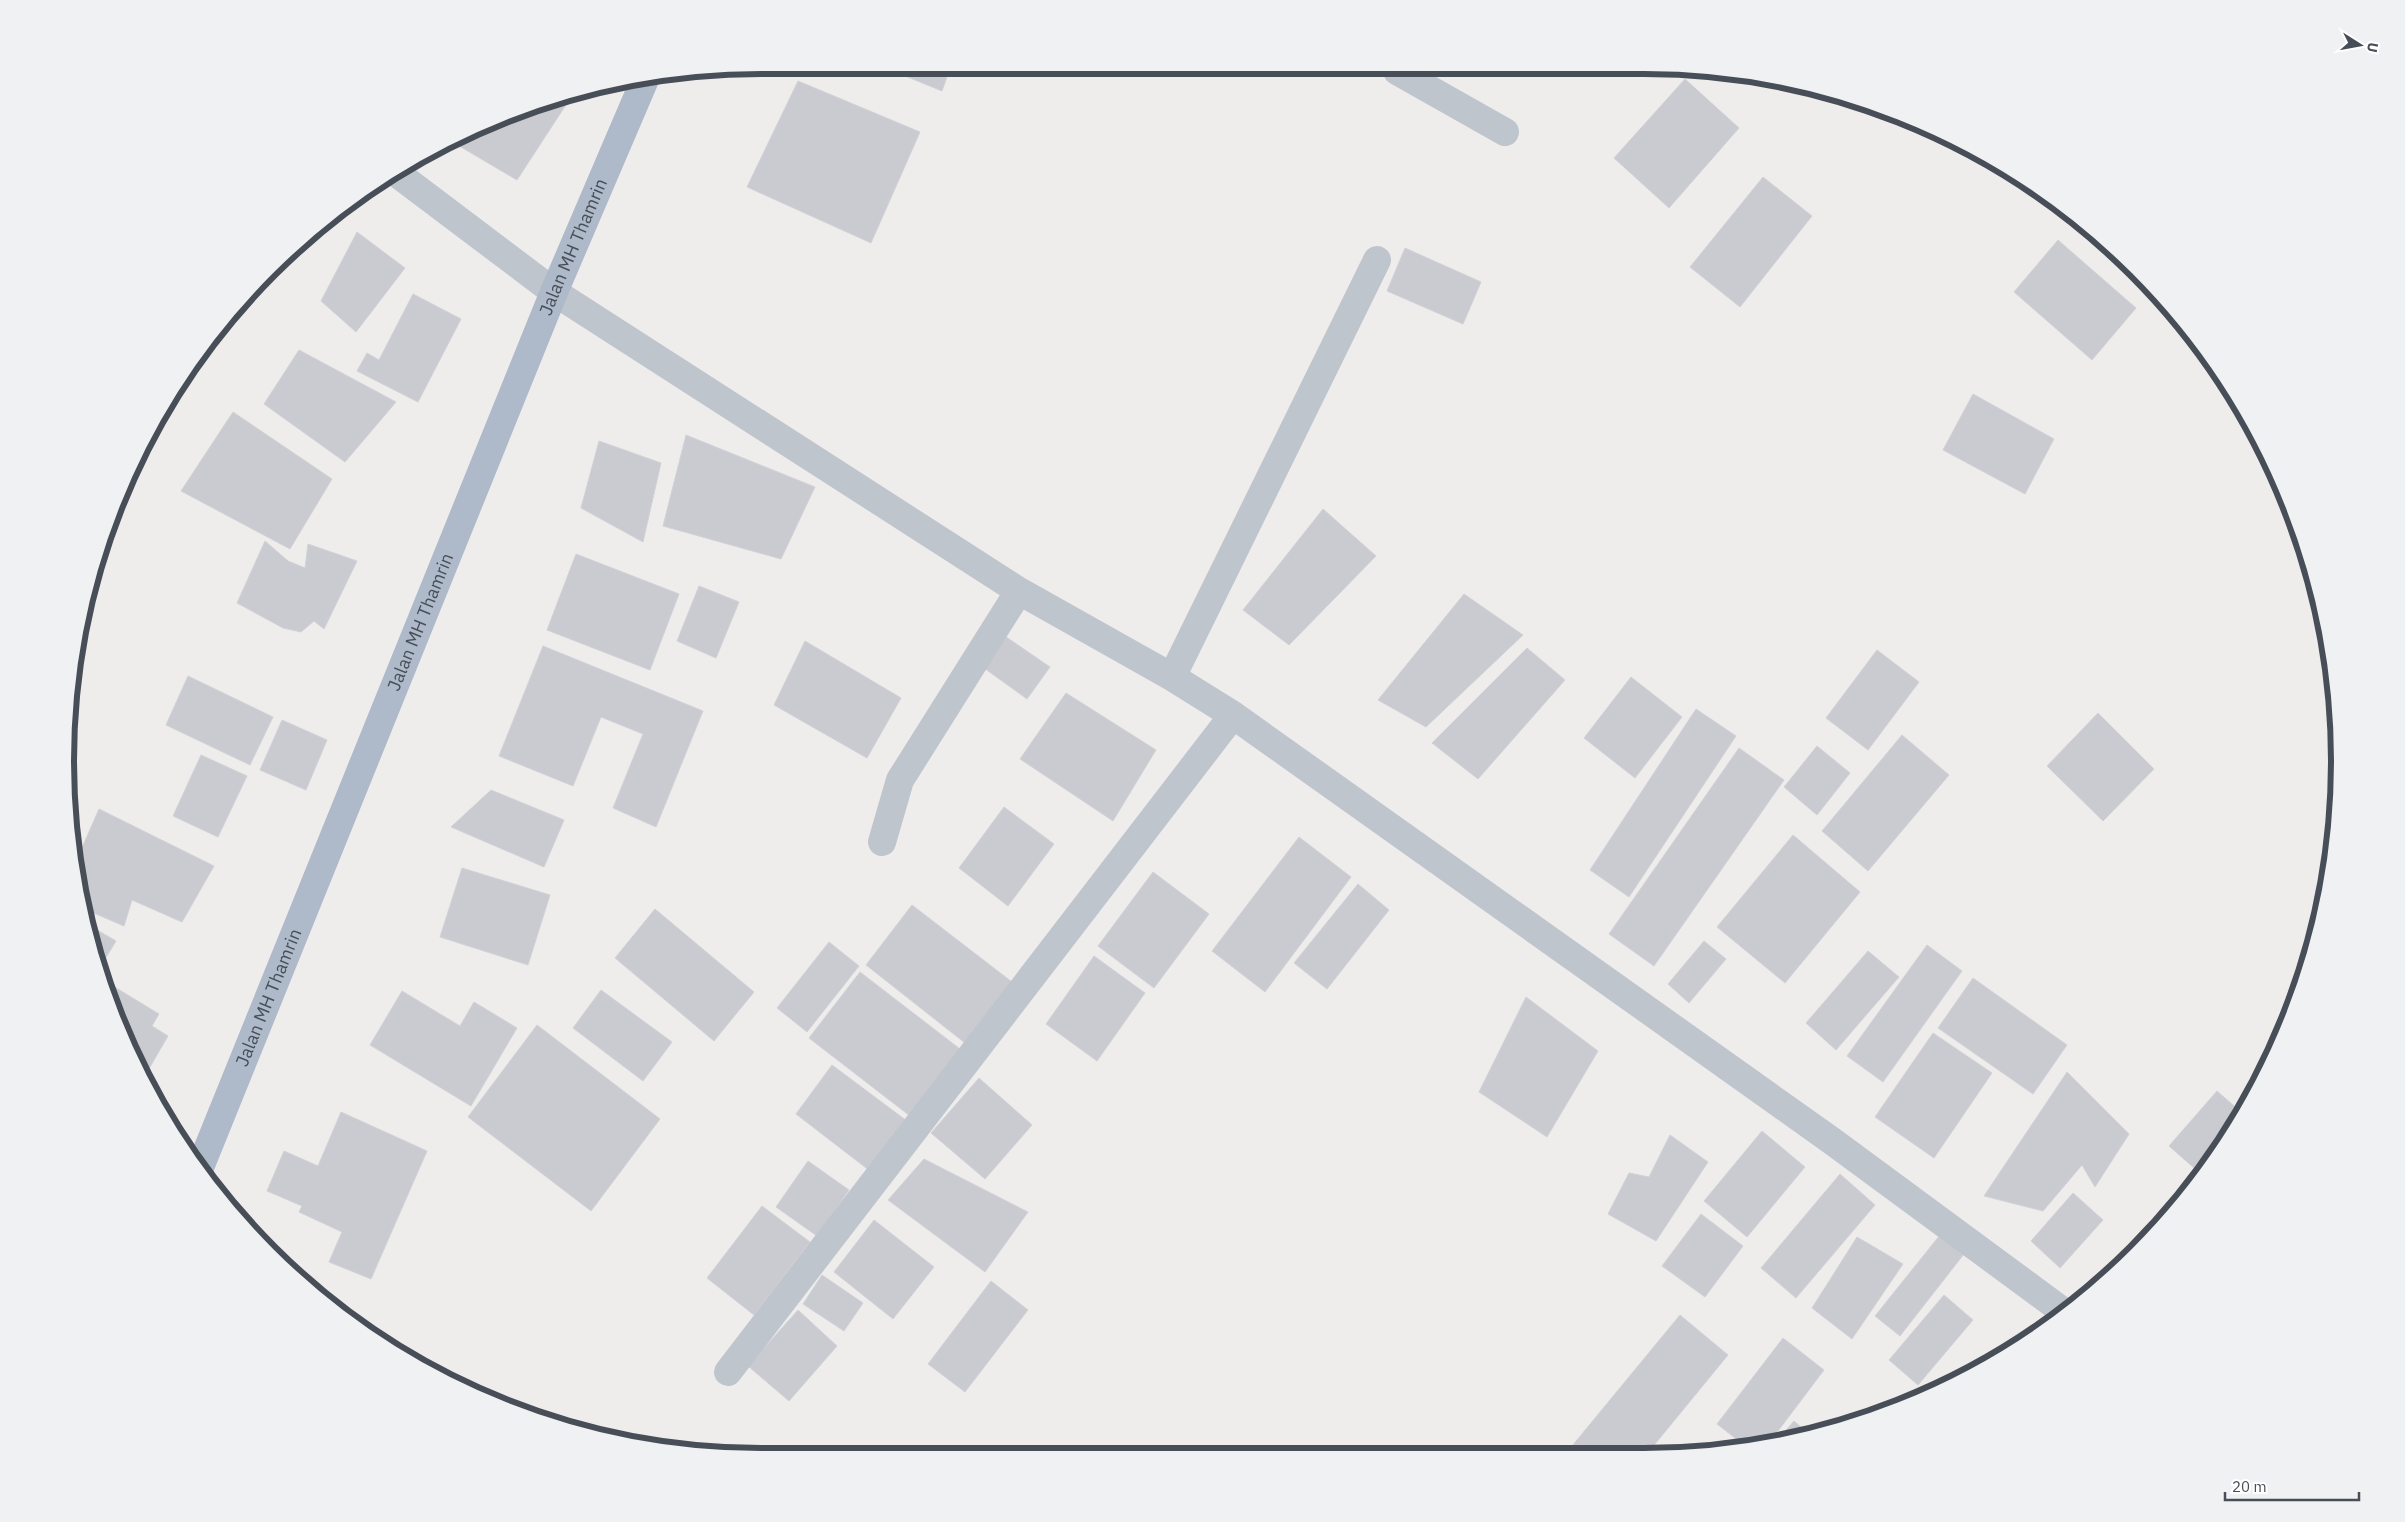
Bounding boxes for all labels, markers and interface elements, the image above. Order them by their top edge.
north arrow [2335,20,2385,70]
text: U [2363,41,2383,54]
street label: Jalan MH Thamrin [534,175,612,319]
street label: Jalan MH Thamrin [382,550,458,694]
street label: Jalan MH Thamrin [230,925,306,1070]
scale bar [2225,1470,2359,1502]
text: 20 m [2232,1477,2267,1496]

